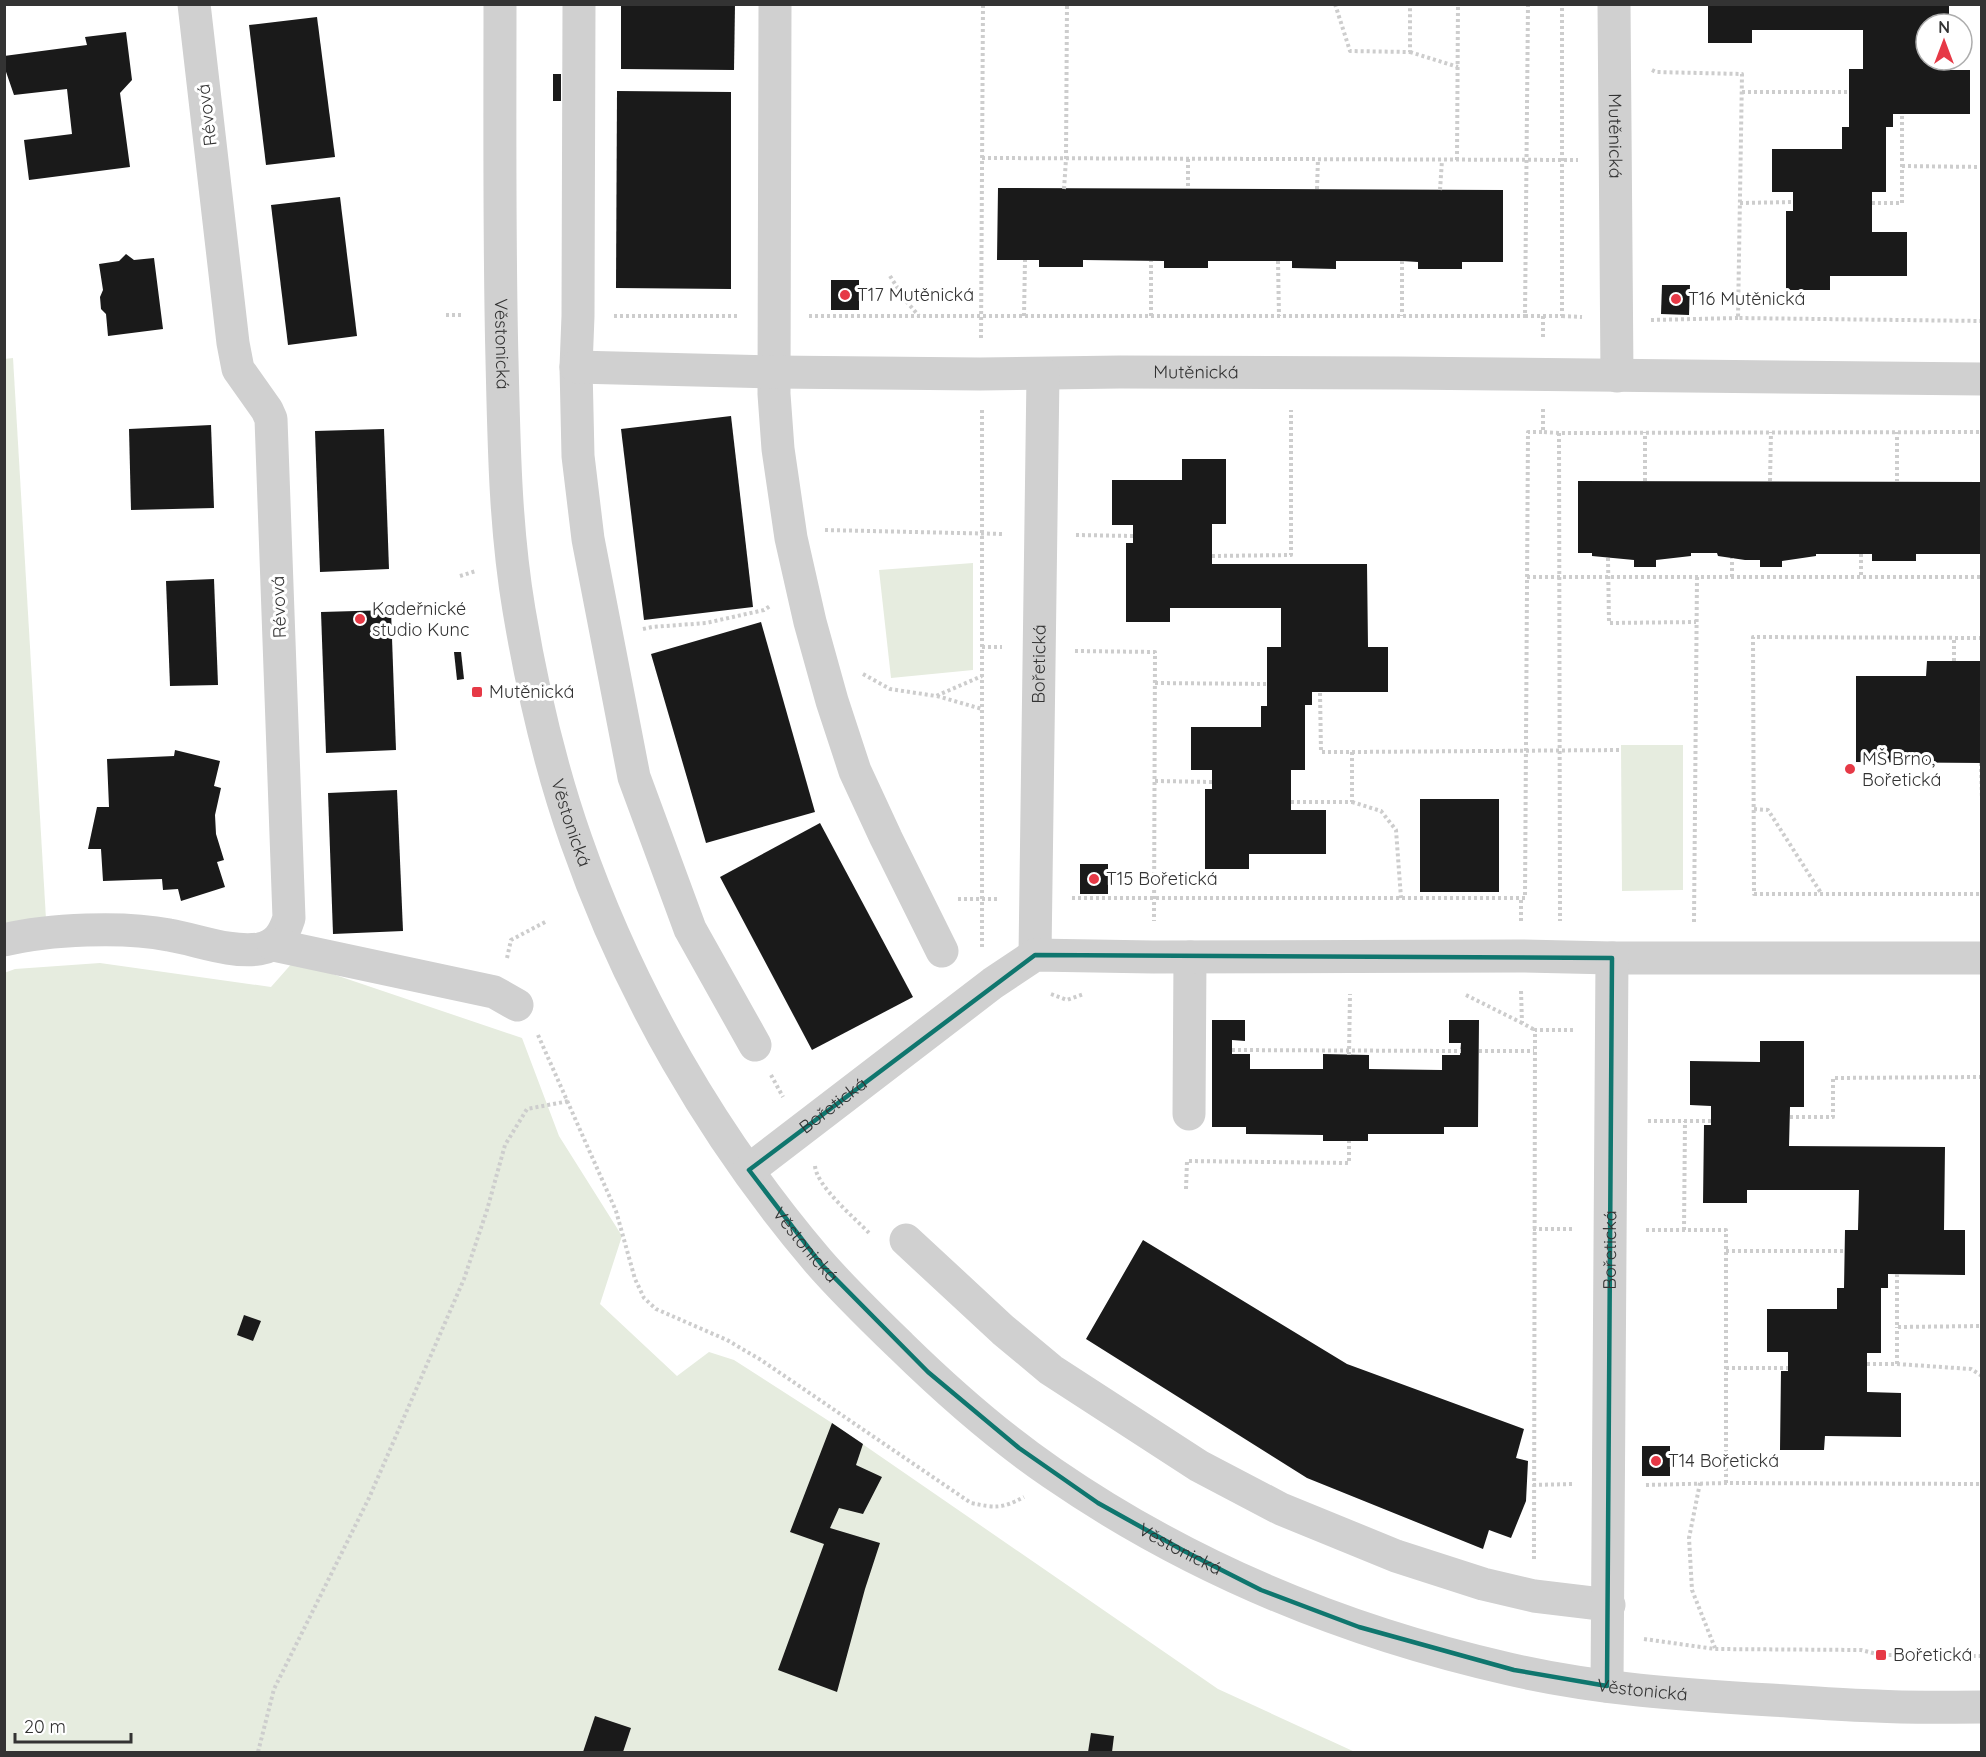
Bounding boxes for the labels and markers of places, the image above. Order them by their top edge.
place label: T17 Mutěnická [857,283,974,306]
place label: T16 Mutěnická [1688,287,1806,310]
marker: T17 Mutěnická [838,288,852,302]
marker: T16 Mutěnická [1669,292,1683,306]
place label: Kadeřnické studio Kunc [372,597,469,641]
marker: Kadeřnické studio Kunc [353,612,367,626]
place label: Mutěnická [489,680,574,703]
marker: Mutěnická [470,685,484,699]
place label: MŠ Brno, Bořetická [1862,747,1941,791]
marker: MŠ Brno, Bořetická [1843,762,1857,776]
place label: T15 Bořetická [1106,867,1218,890]
marker: T15 Bořetická [1087,872,1101,886]
place label: T14 Bořetická [1668,1449,1779,1472]
marker: T14 Bořetická [1649,1454,1663,1468]
place label: Bořetická [1893,1643,1972,1666]
marker: Bořetická [1874,1648,1888,1662]

